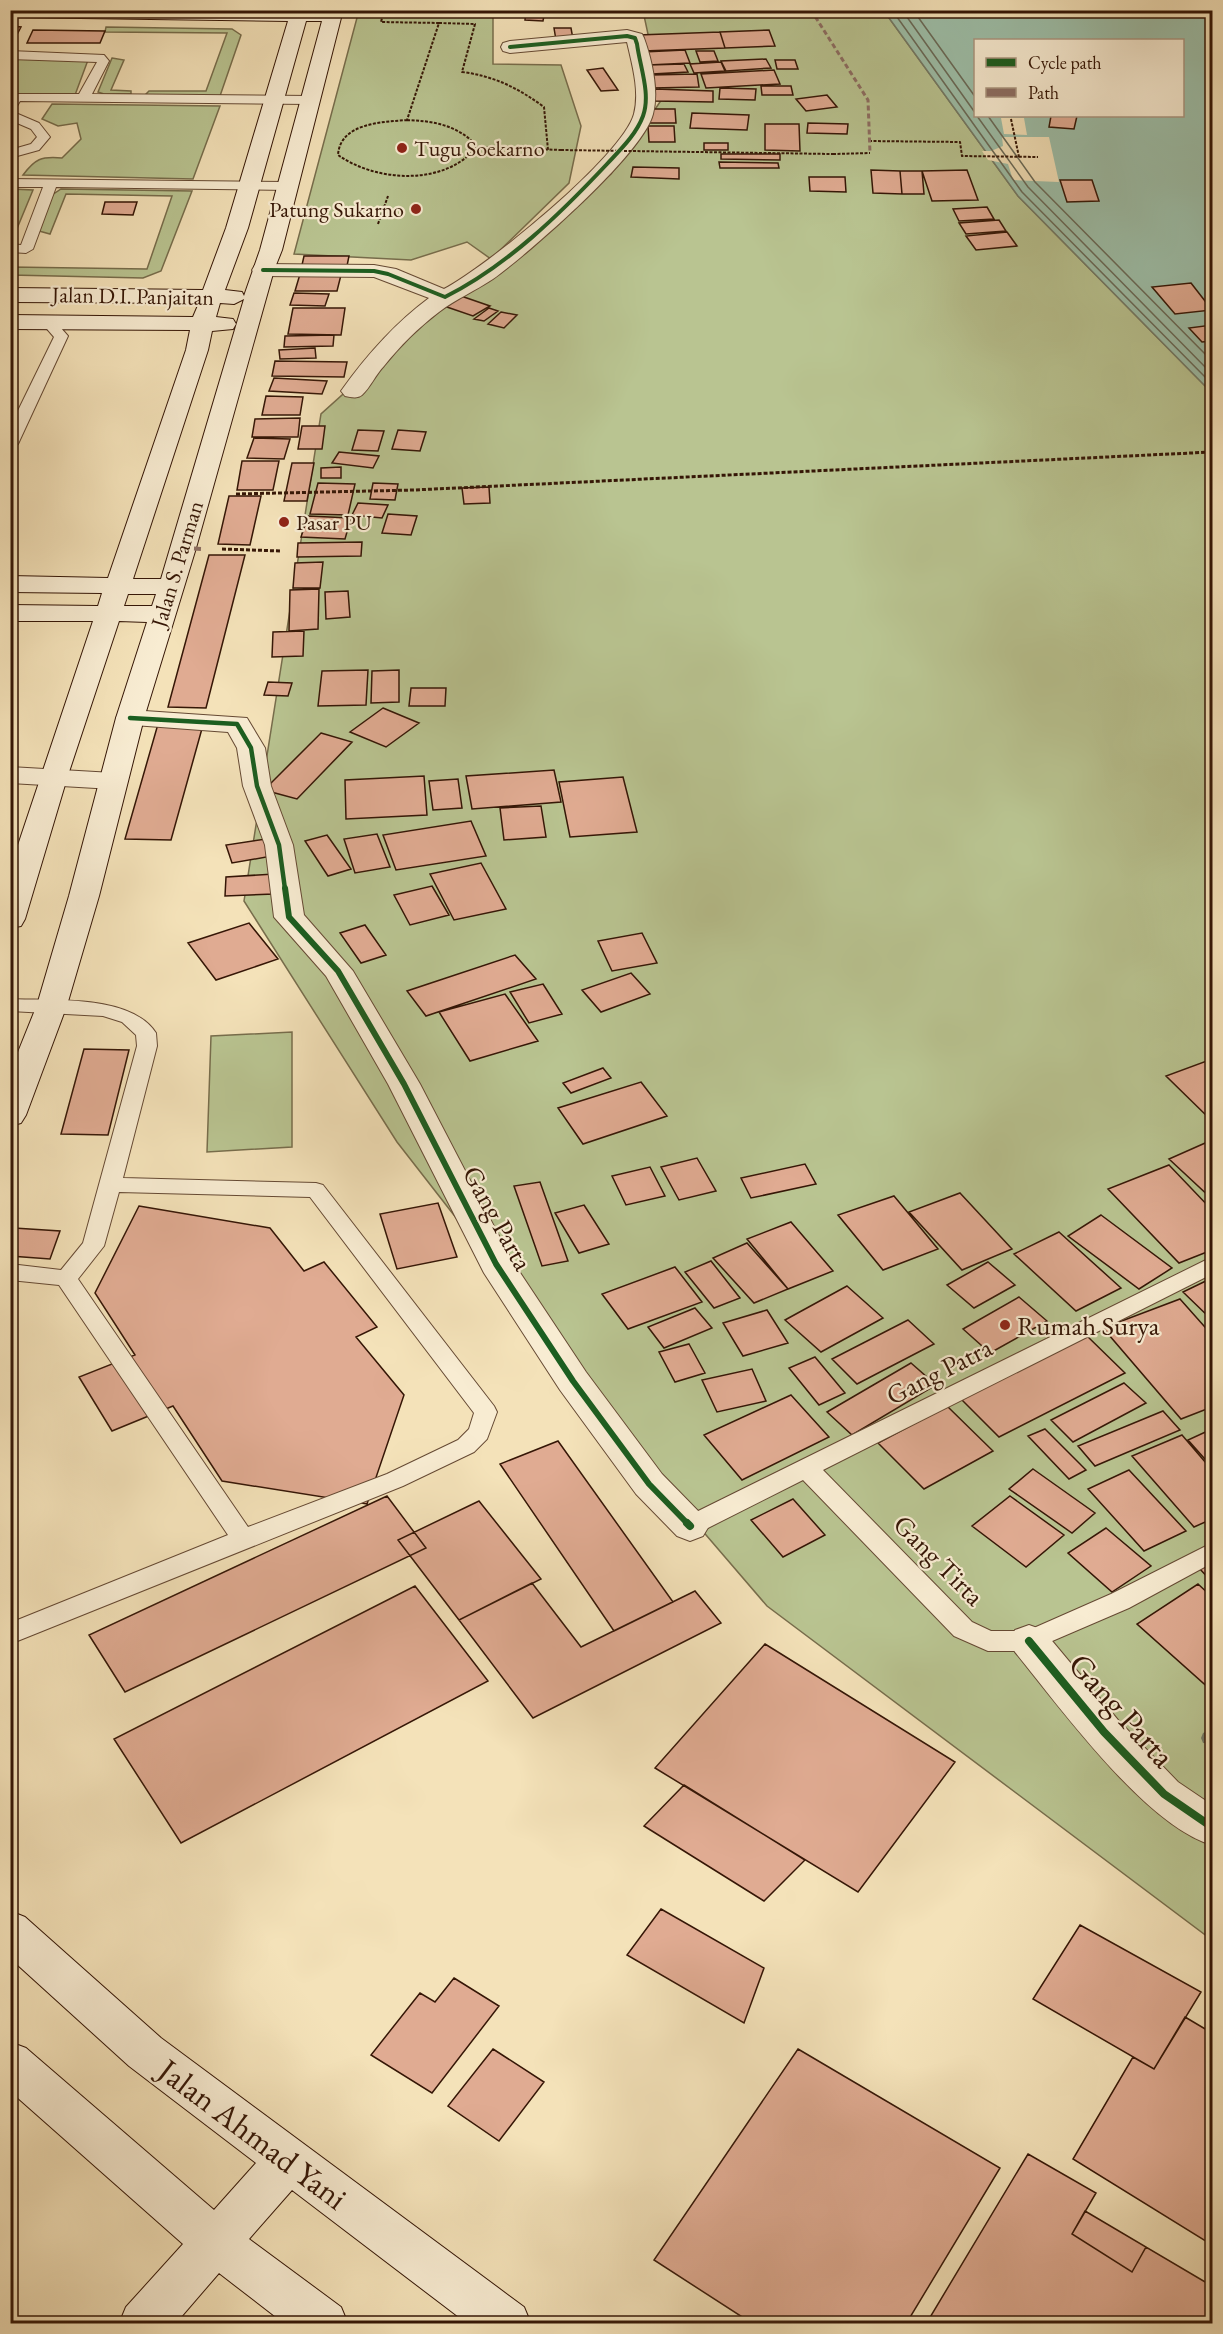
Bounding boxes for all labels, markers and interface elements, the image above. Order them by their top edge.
legend [974,39,1184,117]
text: Cycle path [1028,51,1102,74]
text: Path [1028,81,1059,104]
place label: Tugu Soekarno [414,134,545,163]
marker: Tugu Soekarno [395,141,409,155]
place label: Patung Sukarno [269,195,404,224]
marker: Patung Sukarno [409,202,423,216]
street label: Jalan D.I. Panjaitan [50,280,215,312]
street label: Jalan S. Parman [143,497,210,633]
place label: Pasar PU [296,508,373,537]
marker: Pasar PU [277,515,291,529]
street label: Gang Parta [455,1159,541,1277]
place label: Rumah Surya [1017,1308,1160,1343]
marker: Rumah Surya [998,1318,1012,1332]
street label: Gang Patra [880,1329,998,1413]
street label: Gang Tirta [886,1507,992,1613]
street label: Gang Parta [1059,1644,1185,1777]
street label: Jalan Ahmad Yani [147,2047,356,2219]

